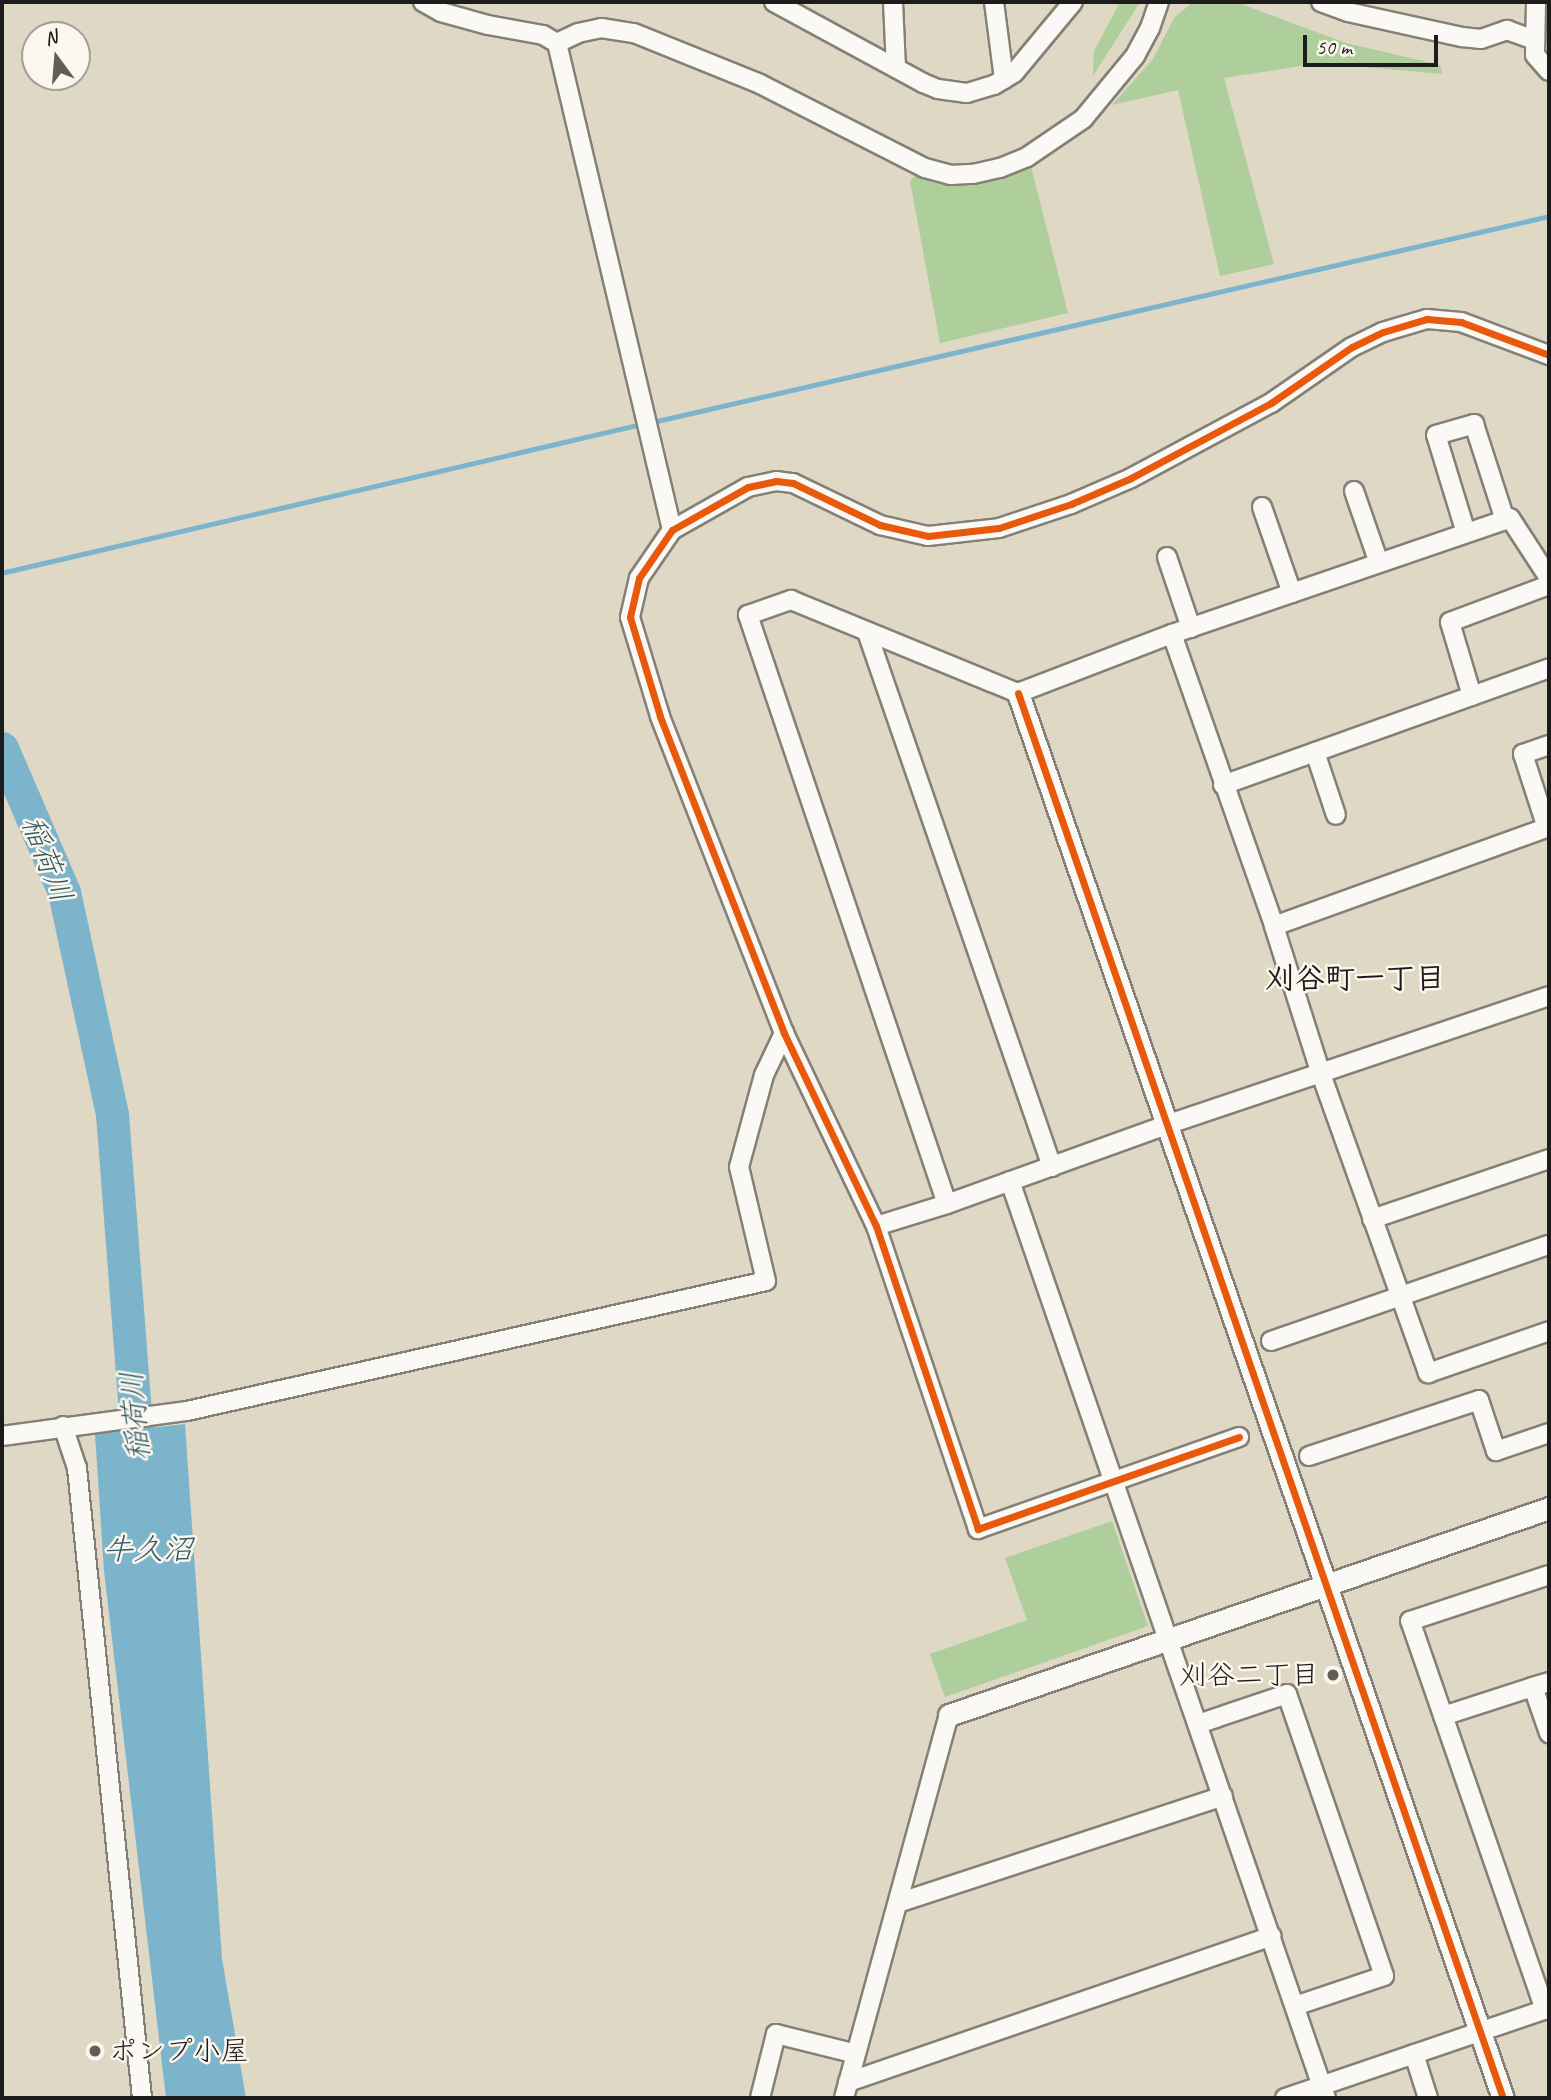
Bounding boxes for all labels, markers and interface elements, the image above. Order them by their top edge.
north arrow [21,21,91,91]
scale bar [1306,21,1441,65]
text: N [42,25,60,51]
text: 50 m [1316,34,1352,60]
water label: 稲荷川 [14,811,80,907]
district label: 刈谷町一丁目 [1265,960,1445,996]
water label: 稲荷川 [113,1370,157,1462]
water label: 牛久沼 [103,1531,193,1567]
place label: 刈谷二丁目 [1179,1658,1319,1692]
marker: 刈谷二丁目 [1325,1667,1341,1683]
place label: ポンプ小屋 [109,2034,249,2068]
marker: ポンプ小屋 [87,2043,103,2059]

